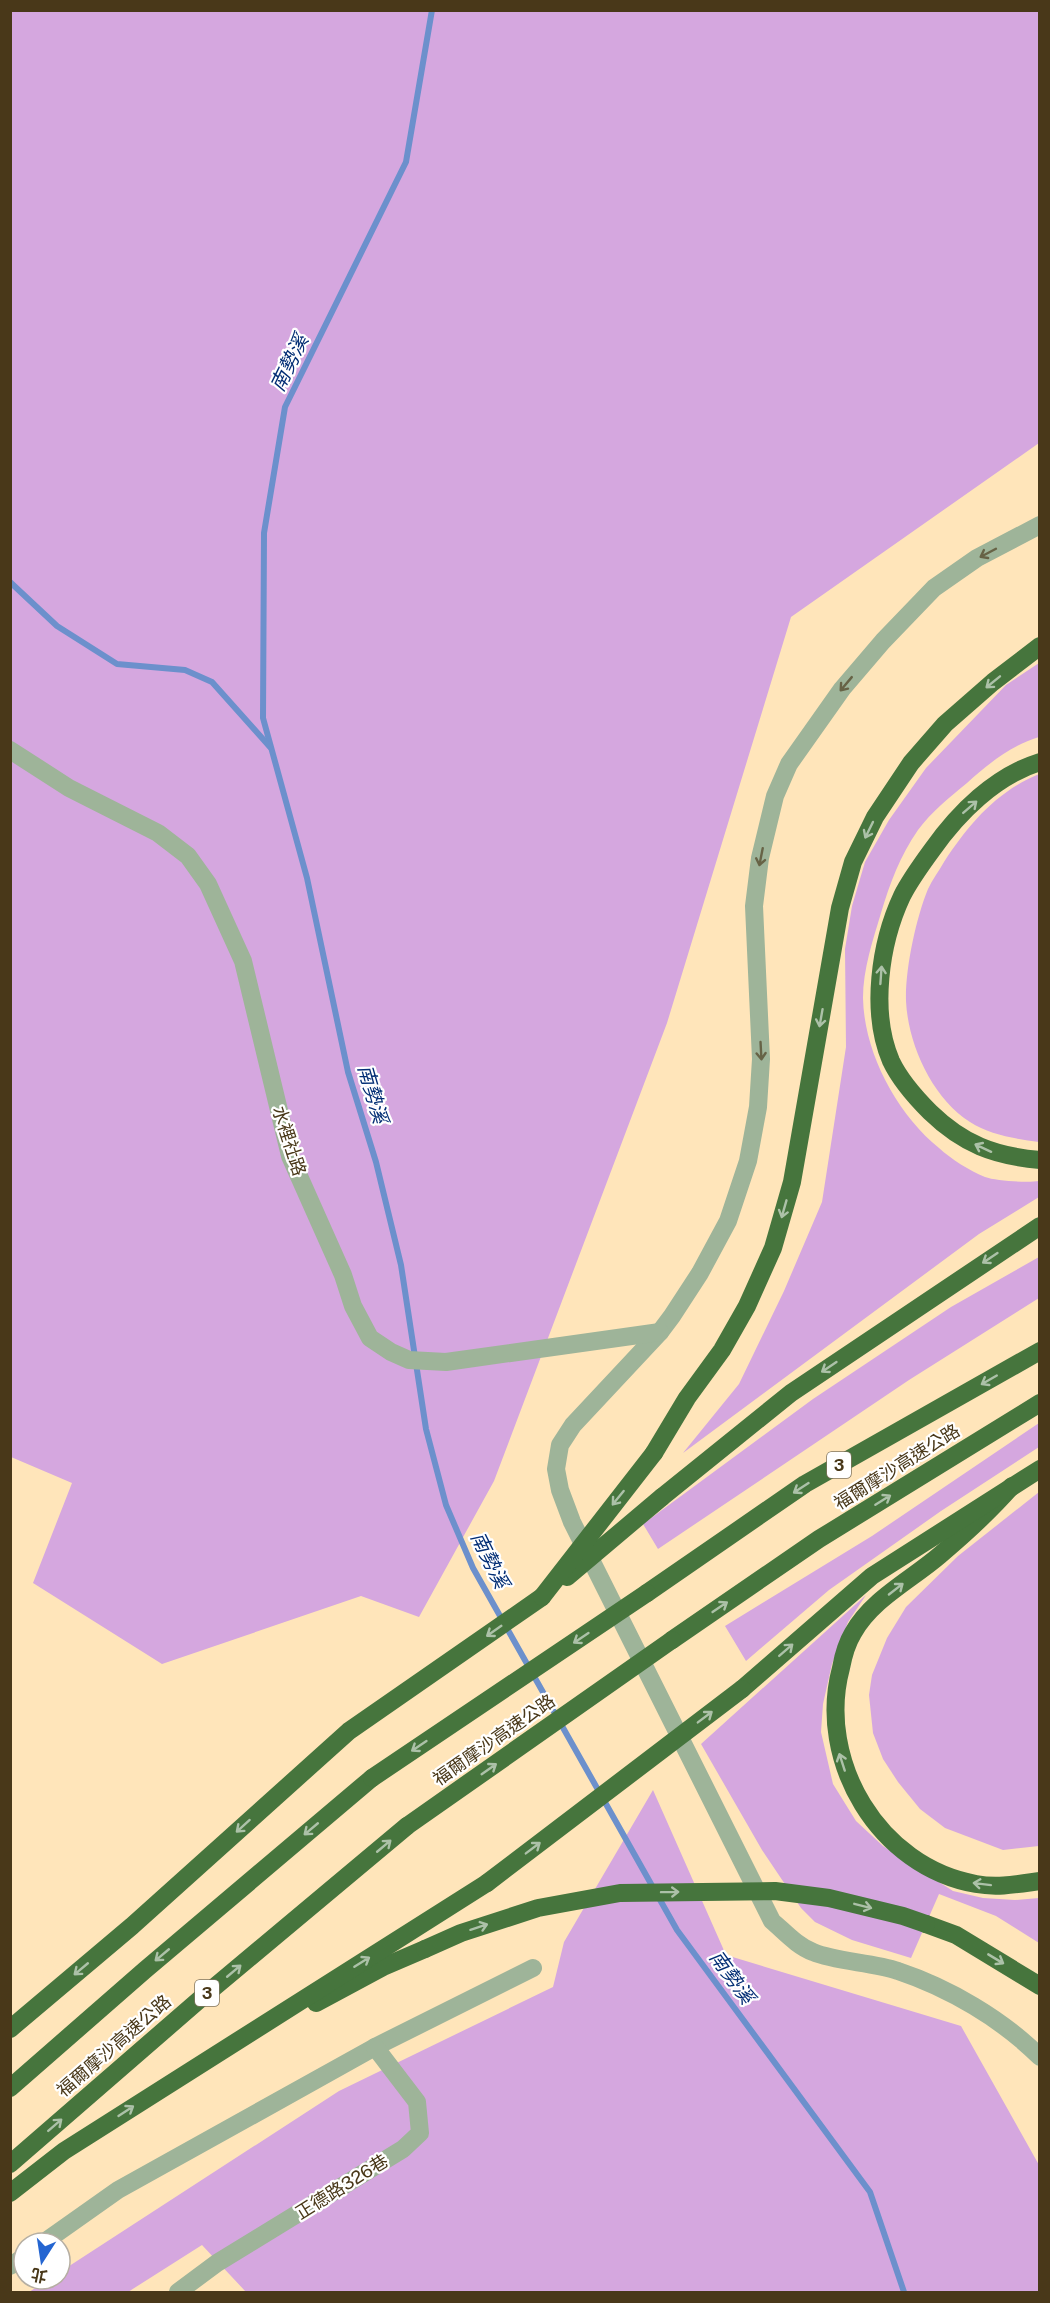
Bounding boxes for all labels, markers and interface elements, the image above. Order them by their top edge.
water label: 南勢溪 [265,328,314,395]
one-way arrow [979,547,997,559]
one-way arrow [839,676,853,691]
one-way arrow [985,676,1001,689]
one-way arrow [962,800,977,814]
one-way arrow [863,821,874,839]
one-way arrow [755,846,766,866]
one-way arrow [876,966,887,986]
one-way arrow [815,1008,826,1027]
one-way arrow [755,1040,766,1060]
water label: 南勢溪 [353,1062,394,1129]
street label: 水裡社路 [268,1103,311,1178]
one-way arrow [974,1142,992,1154]
one-way arrow [778,1200,789,1219]
one-way arrow [983,1252,999,1264]
one-way arrow [821,1362,838,1374]
one-way arrow [981,1374,998,1386]
street label: 福爾摩沙高速公路 [830,1420,963,1514]
road number: 3 [827,1452,851,1478]
one-way arrow [793,1481,810,1494]
one-way arrow [611,1490,624,1506]
one-way arrow [874,1493,891,1505]
water label: 南勢溪 [466,1528,515,1595]
one-way arrow [888,1583,904,1596]
one-way arrow [712,1601,728,1613]
one-way arrow [486,1625,503,1637]
one-way arrow [573,1632,590,1644]
one-way arrow [778,1644,794,1657]
street label: 福爾摩沙高速公路 [429,1690,559,1789]
one-way arrow [697,1710,713,1723]
one-way arrow [411,1740,428,1752]
one-way arrow [836,1753,847,1772]
one-way arrow [481,1763,497,1775]
one-way arrow [236,1819,251,1833]
one-way arrow [304,1822,319,1836]
one-way arrow [376,1839,392,1852]
one-way arrow [525,1841,541,1854]
one-way arrow [972,1878,992,1889]
one-way arrow [659,1886,679,1898]
one-way arrow [854,1901,873,1913]
one-way arrow [469,1920,488,1931]
water label: 南勢溪 [705,1946,761,2011]
one-way arrow [155,1948,170,1962]
one-way arrow [988,1954,1005,1966]
one-way arrow [353,1956,369,1968]
one-way arrow [74,1962,89,1976]
one-way arrow [226,1964,242,1977]
road number: 3 [195,1980,219,2006]
street label: 福爾摩沙高速公路 [52,1990,175,2101]
one-way arrow [117,2104,134,2116]
one-way arrow [47,2118,62,2132]
street label: 正德路326巷 [292,2150,392,2223]
north arrow [12,2231,72,2291]
text: 北 [29,2264,49,2286]

